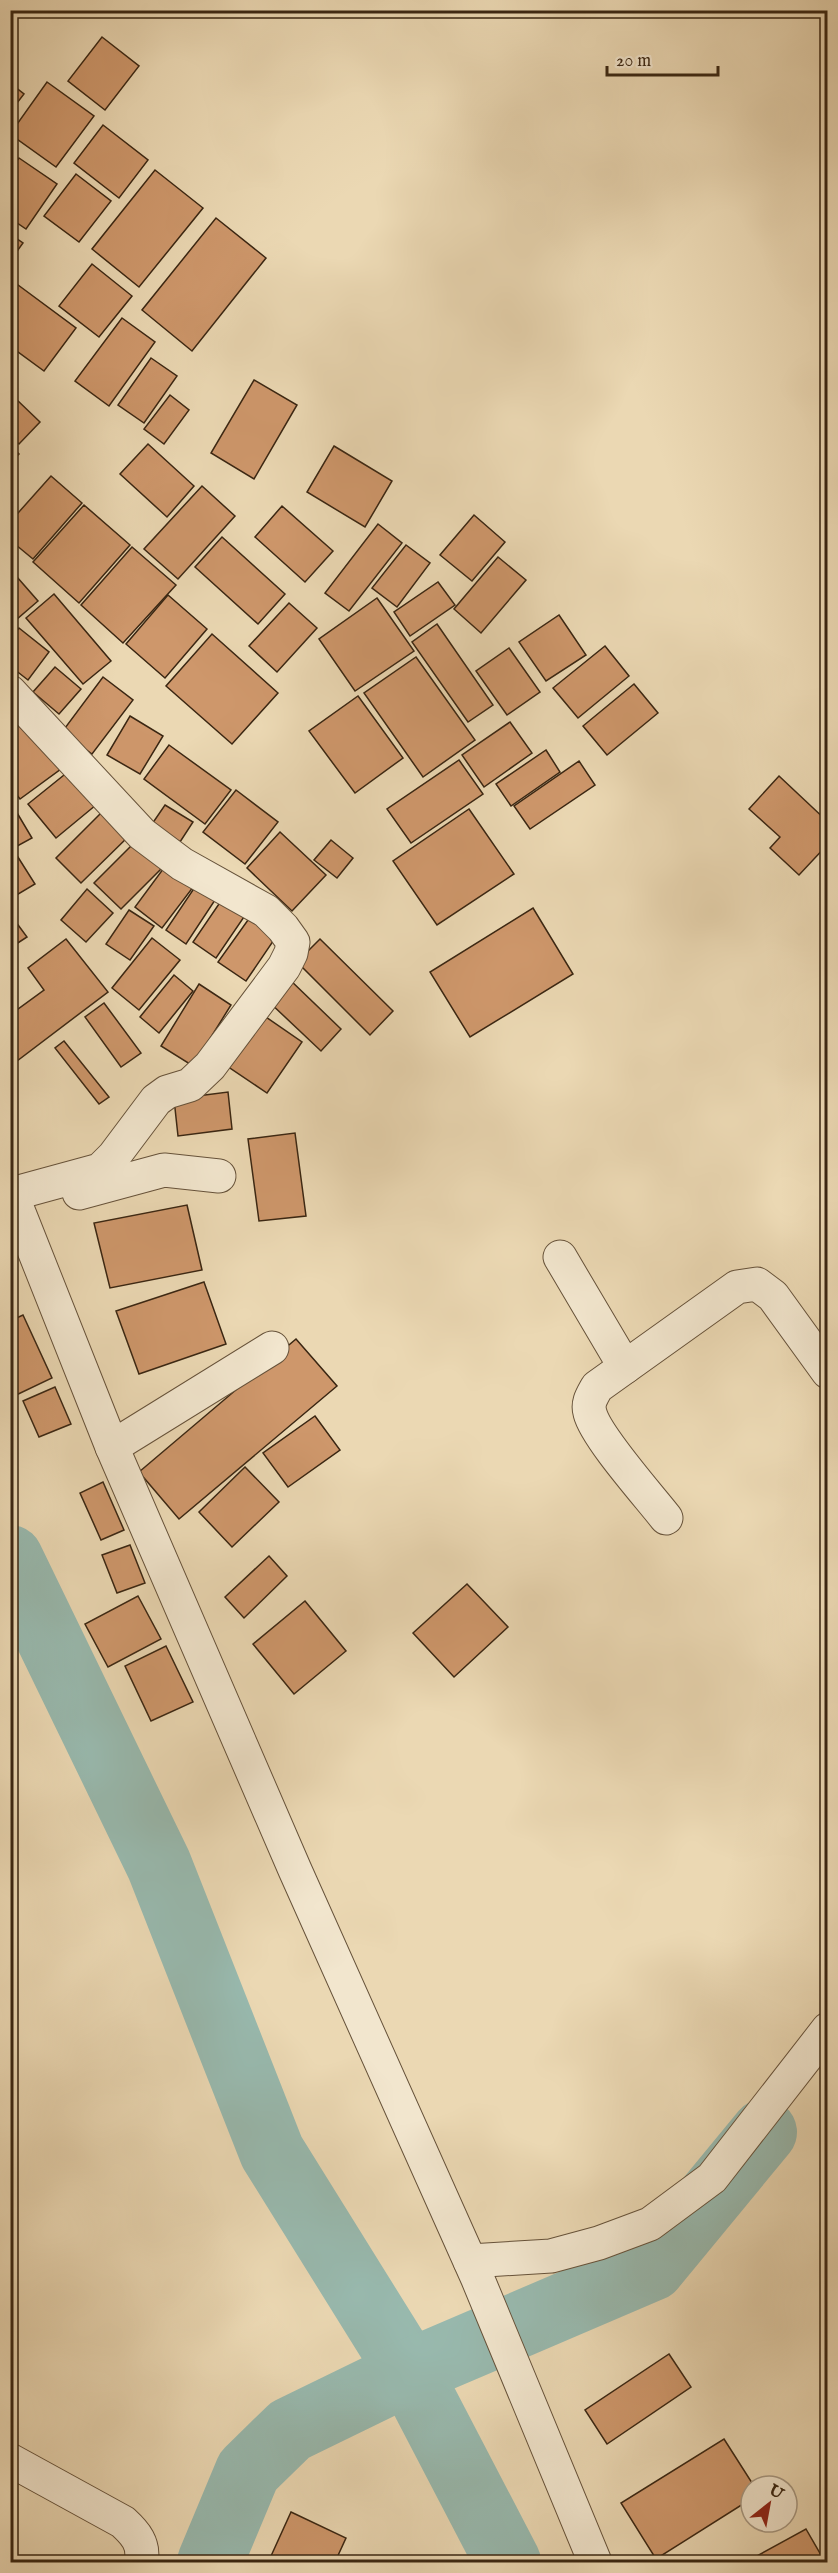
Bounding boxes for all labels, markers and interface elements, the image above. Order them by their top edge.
scale bar [607,39,718,77]
text: 20 m [616,50,651,73]
north arrow [739,2474,799,2534]
text: U [764,2480,787,2505]

